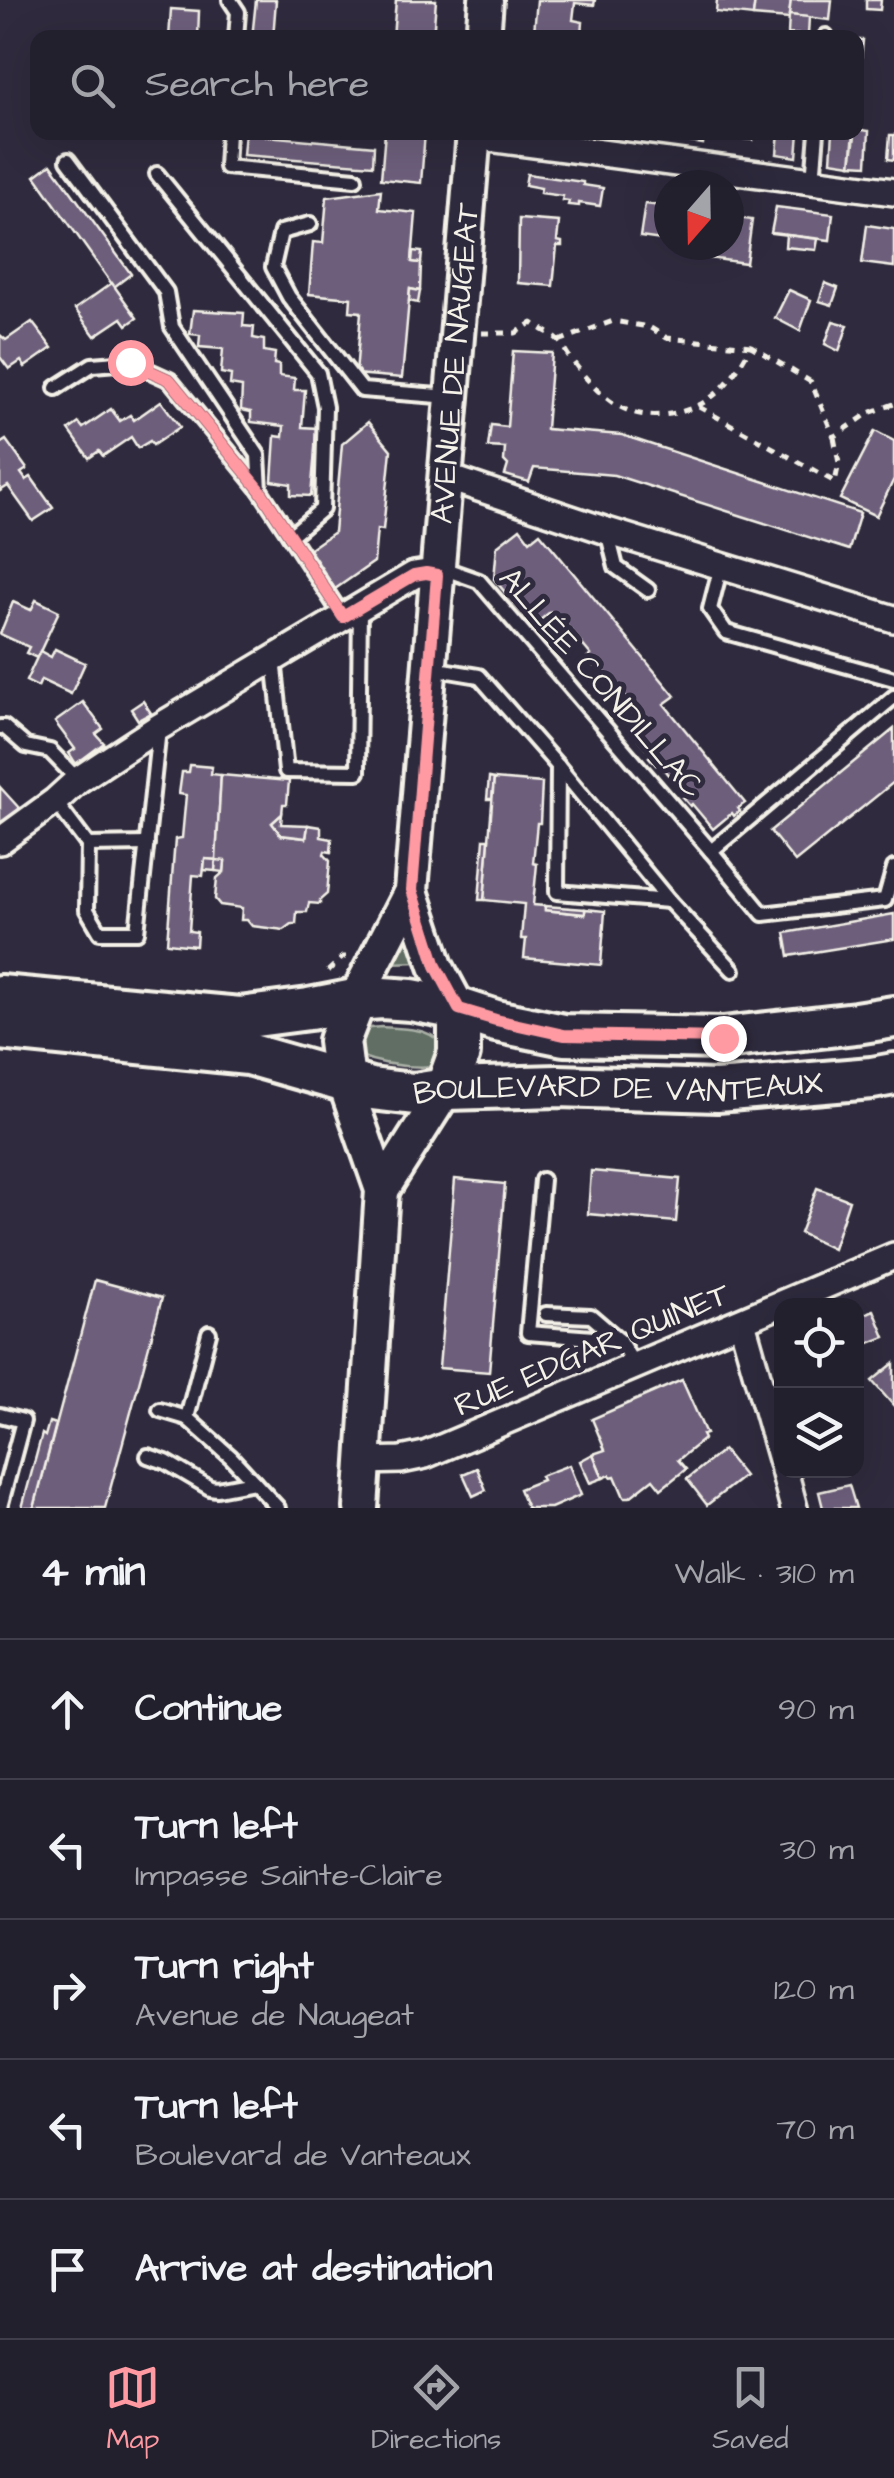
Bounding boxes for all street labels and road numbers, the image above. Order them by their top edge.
street label: AVENUE DE NAUGEAT [419,201,491,526]
street label: ALLÉE CONDILLAC [488,558,714,808]
street label: BOULEVARD DE VANTEAUX [410,1060,824,1116]
street label: RUE EDGAR QUINET [447,1272,737,1428]

